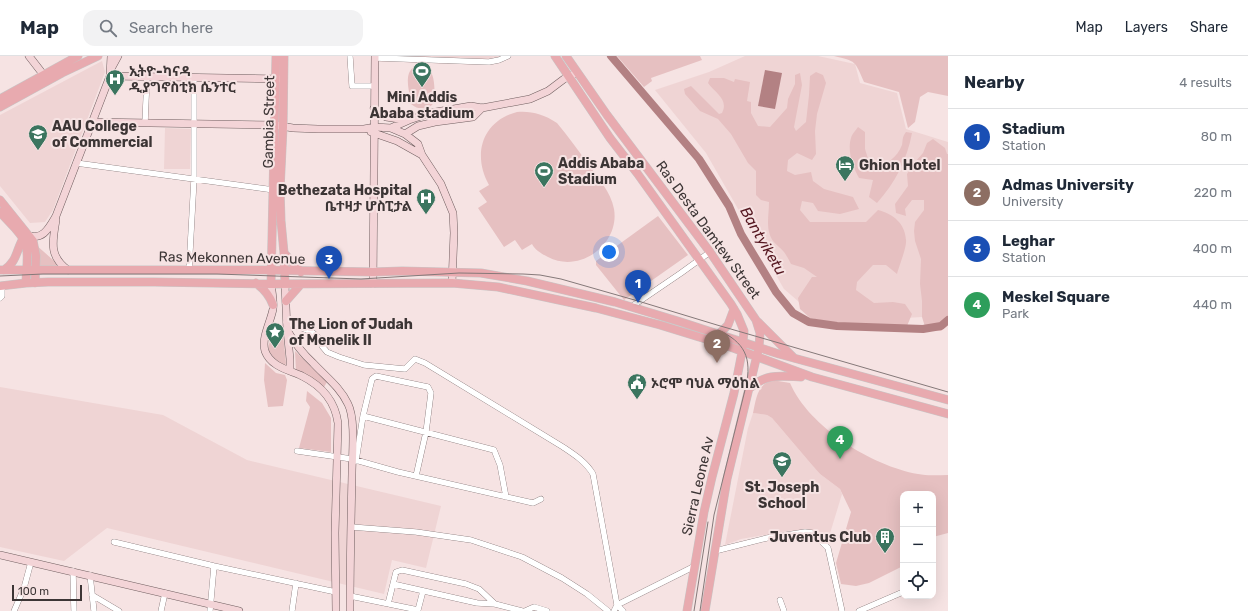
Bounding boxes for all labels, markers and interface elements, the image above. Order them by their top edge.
search box [83,10,363,46]
text: Map [20,16,59,39]
icon: search [97,17,119,39]
text: Search here [129,19,213,37]
text: Map [1076,19,1103,36]
text: Layers [1125,19,1168,36]
text: Share [1190,19,1228,36]
sports icon: Mini Addis Ababa stadium [411,60,433,88]
place label: ኢትዮ-ካናዳ ዲያግኖስቲክ ሴንተር [129,63,236,96]
hospital icon: ኢትዮ-ካናዳ ዲያግኖስቲክ ሴንተር [104,68,126,96]
text: Nearby [964,72,1025,92]
street label: Gambia Street [260,75,278,169]
text: 4 results [1179,75,1232,90]
place label: Mini Addis Ababa stadium [370,89,474,122]
place label: AAU College of Commercial [52,118,153,151]
text: Stadium [1002,120,1065,138]
school or university icon: AAU College of Commercial [27,123,49,151]
text: 1 [974,129,980,144]
text: 80 m [1201,129,1232,144]
text: Station [1002,138,1046,153]
hotel icon: Ghion Hotel [834,154,856,182]
place label: Addis Ababa Stadium [558,155,644,188]
place label: Ghion Hotel [859,157,941,174]
street label: Ras Desta Damtew Street [652,158,764,303]
sports icon: Addis Ababa Stadium [533,160,555,188]
text: Admas University [1002,176,1134,194]
place label: Bethezata Hospital ቤተዛታ ሆስፒታል [278,182,413,215]
text: 2 [973,185,981,200]
text: 220 m [1194,185,1232,200]
hospital icon: Bethezata Hospital ቤተዛታ ሆስፒታል [415,187,437,215]
text: University [1002,194,1063,209]
water label: Bantyiketu [736,204,790,278]
text: Leghar [1002,232,1055,250]
text: 3 [973,241,981,256]
text: 400 m [1193,241,1232,256]
your location [599,242,619,262]
pin: 3 [316,246,342,279]
street label: Ras Mekonnen Avenue [158,248,306,268]
text: Station [1002,250,1046,265]
pin: 1 [625,270,651,303]
text: Meskel Square [1002,288,1110,306]
text: 4 [973,297,981,312]
text: 440 m [1193,297,1232,312]
text: Park [1002,306,1029,321]
place label: The Lion of Judah of Menelik II [289,316,413,349]
place icon: The Lion of Judah of Menelik II [264,321,286,349]
pin: 2 [704,330,730,363]
public building icon: ኦሮሞ ባህል ማዕከል [626,372,648,400]
place label: ኦሮሞ ባህል ማዕከል [651,375,760,392]
pin: 4 [827,426,853,459]
street label: Sierra Leone Av [678,434,718,537]
school or university icon: St. Joseph School [771,450,793,478]
place label: St. Joseph School [745,479,819,512]
map controls [900,491,936,599]
button: + [900,491,936,527]
building icon: Juventus Club [874,526,896,554]
button: − [900,527,936,563]
place label: Juventus Club [769,529,871,546]
button: locate [900,563,936,599]
scale bar [12,583,82,602]
text: 100 m [18,585,49,598]

